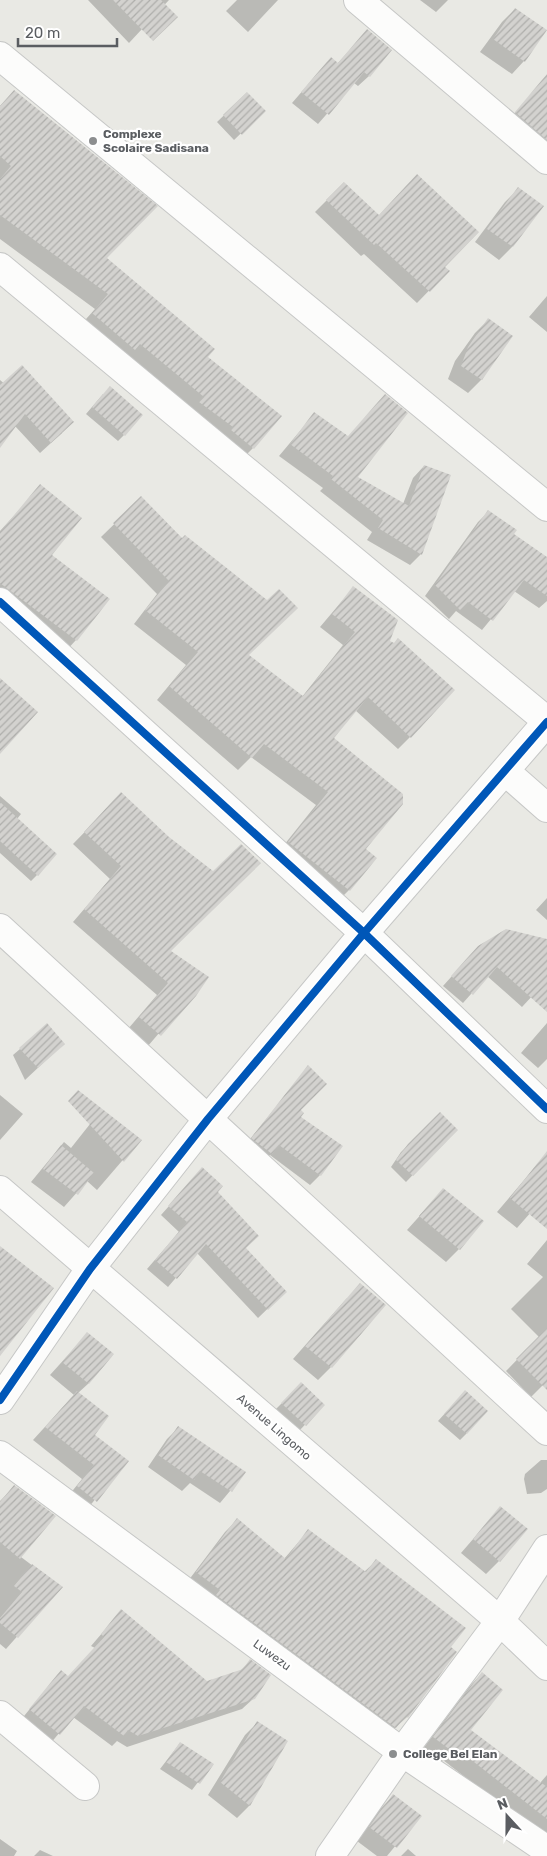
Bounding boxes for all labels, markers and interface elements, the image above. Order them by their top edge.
scale bar [18,15,116,47]
text: 20 m [25,24,60,42]
place label: Complexe Scolaire Sadisana [103,127,209,155]
marker: Complexe Scolaire Sadisana [87,135,99,147]
street label: Avenue Lingomo [234,1391,314,1463]
street label: Luwezu [250,1637,294,1673]
place label: College Bel Elan [403,1747,498,1761]
marker: College Bel Elan [387,1748,399,1760]
north arrow [482,1791,532,1841]
text: N [495,1795,510,1814]

